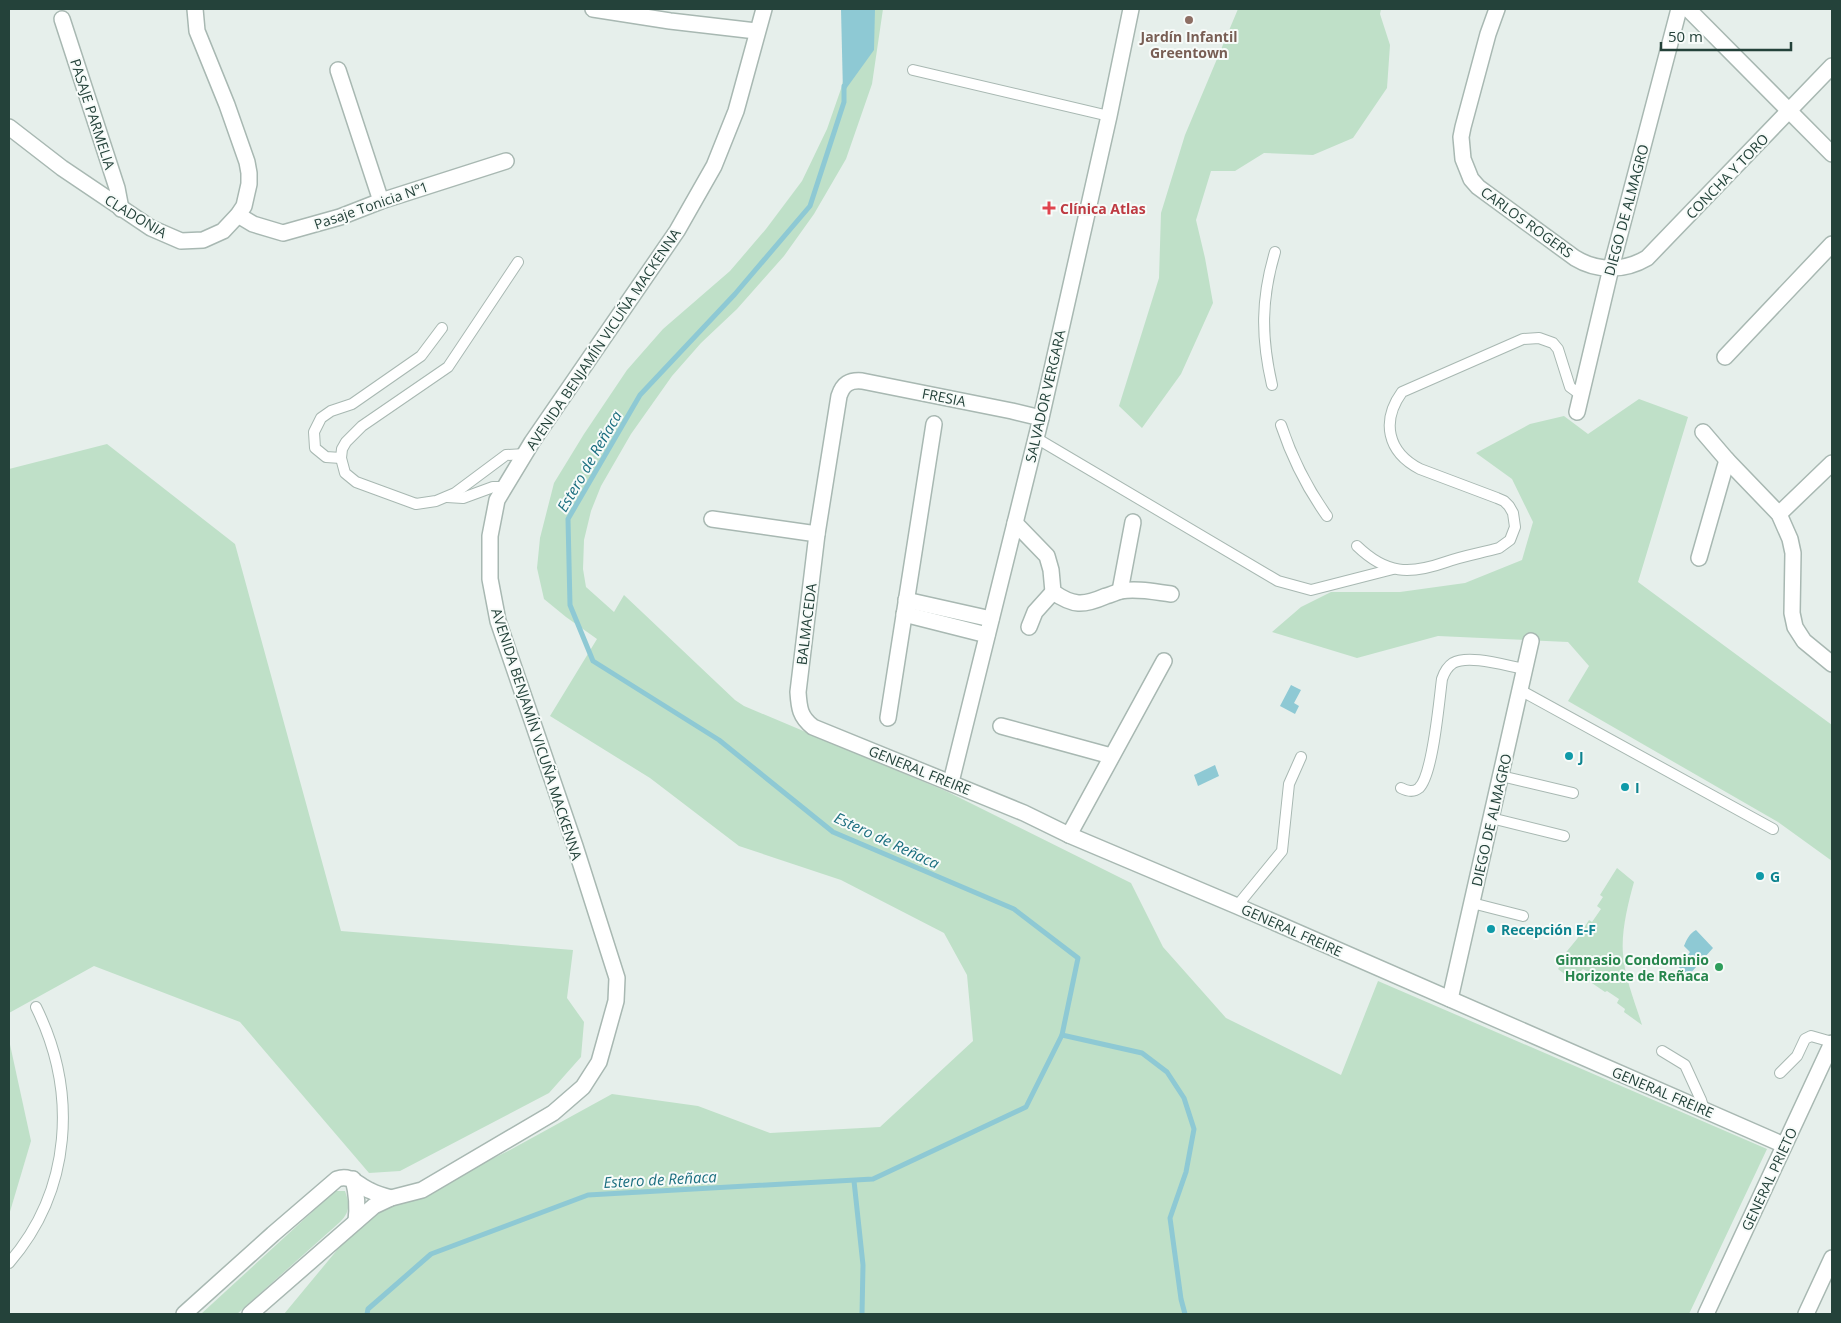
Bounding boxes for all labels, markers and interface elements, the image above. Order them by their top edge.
marker: Jardín Infantil Greentown [1183,14,1195,26]
scale bar [1661,20,1791,52]
text: 50 m [1668,26,1703,46]
place label: Jardín Infantil Greentown [1139,27,1237,62]
street label: PASAJE PARMELIA [66,56,120,172]
street label: CONCHA Y TORO [1681,129,1773,223]
street label: DIEGO DE ALMAGRO [1599,142,1653,278]
street label: Pasaje Tonicia Nº1 [311,177,431,233]
street label: CARLOS ROGERS [1477,182,1577,262]
street label: CLADONIA [101,190,171,242]
place label: Clínica Atlas [1060,199,1146,218]
marker: Clínica Atlas [1042,201,1056,215]
street label: AVENIDA BENJAMÍN VICUÑA MACKENNA [521,224,685,454]
street label: SALVADOR VERGARA [1020,328,1070,464]
street label: FRESIA [921,383,968,411]
water label: Estero de Reñaca [552,406,626,515]
street label: BALMACEDA [792,582,820,666]
street label: AVENIDA BENJAMÍN VICUÑA MACKENNA [487,606,587,862]
street label: GENERAL FREIRE [866,741,974,799]
place label: J [1577,747,1584,766]
marker: J [1563,750,1575,762]
street label: DIEGO DE ALMAGRO [1467,752,1516,888]
place label: I [1635,778,1640,797]
marker: I [1619,781,1631,793]
water label: Estero de Reñaca [831,807,943,873]
place label: G [1770,867,1780,886]
marker: G [1754,870,1766,882]
street label: GENERAL FREIRE [1238,899,1346,961]
place label: Recepción E-F [1501,920,1596,939]
marker: Recepción E-F [1485,923,1497,935]
place label: Gimnasio Condominio Horizonte de Reñaca [1555,950,1709,985]
marker: Gimnasio Condominio Horizonte de Reñaca [1713,961,1725,973]
street label: GENERAL FREIRE [1609,1062,1717,1122]
street label: GENERAL PRIETO [1737,1124,1801,1234]
water label: Estero de Reñaca [603,1166,718,1192]

